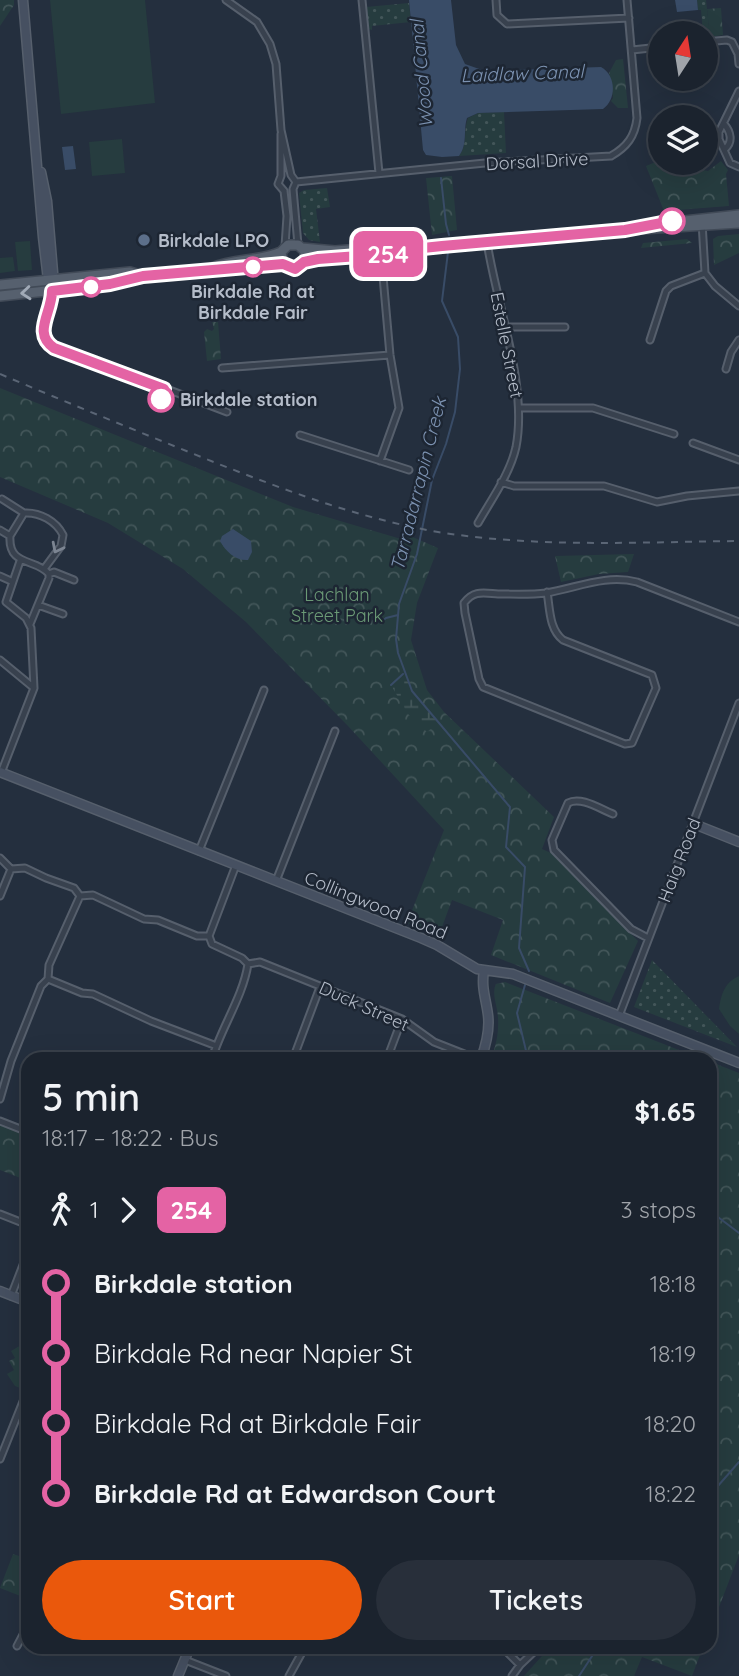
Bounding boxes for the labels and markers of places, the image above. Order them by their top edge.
unlabelled marker [659,208,685,234]
place label: Birkdale LPO [158,229,269,252]
marker: Birkdale LPO [136,232,152,248]
marker: Birkdale Rd at Birkdale Fair [243,257,263,277]
unlabelled marker [81,277,101,297]
place label: Birkdale Rd at Birkdale Fair [191,280,315,324]
marker: Birkdale station [148,386,174,412]
place label: Birkdale station [180,388,318,411]

